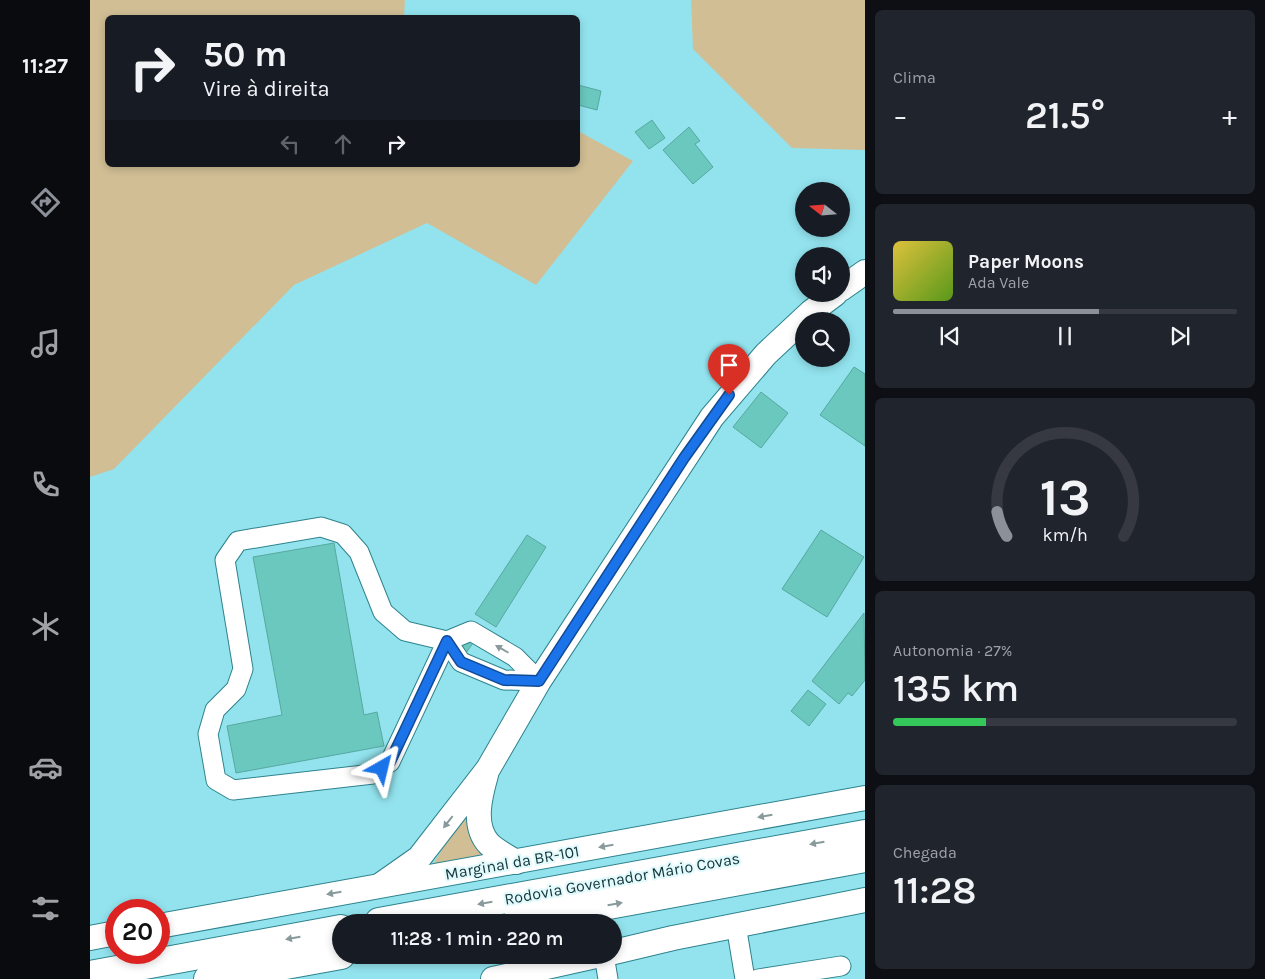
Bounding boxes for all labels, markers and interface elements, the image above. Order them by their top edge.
text: 50 m [203,34,288,75]
icon: right [120,35,185,100]
text: 11:27 [22,53,68,79]
text: Clima [893,68,936,87]
text: Vire à direita [203,76,330,102]
text: 21.5° [1025,93,1105,138]
text: − [893,99,908,132]
text: + [1222,99,1237,132]
icon: left [276,130,304,158]
icon: ahead [329,130,357,158]
icon: right [382,130,410,158]
north arrow [795,182,850,238]
map controls [795,182,850,367]
icon: directions [28,185,63,220]
button: sound [795,247,850,302]
text: Paper Moons [968,251,1084,273]
text: Ada Vale [968,273,1029,292]
button: search [795,312,850,367]
icon: previous [936,322,964,350]
icon: pause [1051,322,1079,350]
icon: next [1166,322,1194,350]
icon: music [28,326,63,361]
pin [708,344,750,395]
icon: arrive [715,351,743,379]
icon: phone [28,467,63,502]
text: 13 [1040,467,1090,528]
text: km/h [1042,525,1088,546]
icon: climate [28,609,63,644]
text: Autonomia · 27% [893,641,1012,660]
one-way arrow [496,645,509,654]
text: 135 km [893,666,1019,711]
position arrow [355,741,407,793]
icon: car [28,750,63,785]
one-way arrow [757,813,773,821]
one-way arrow [442,815,453,828]
one-way arrow [809,839,825,847]
street label: Marginal da BR-101 [444,841,581,884]
one-way arrow [597,842,613,850]
text: Chegada [893,843,957,862]
street label: Rodovia Governador Mário Covas [503,848,741,909]
text: 11:28 [893,868,976,913]
one-way arrow [326,890,342,898]
icon: filters [28,891,63,926]
speed limit sign: 20 [105,899,170,964]
one-way arrow [477,900,493,908]
one-way arrow [608,900,624,908]
text: 11:28 · 1 min · 220 m [391,928,563,950]
one-way arrow [285,935,301,943]

